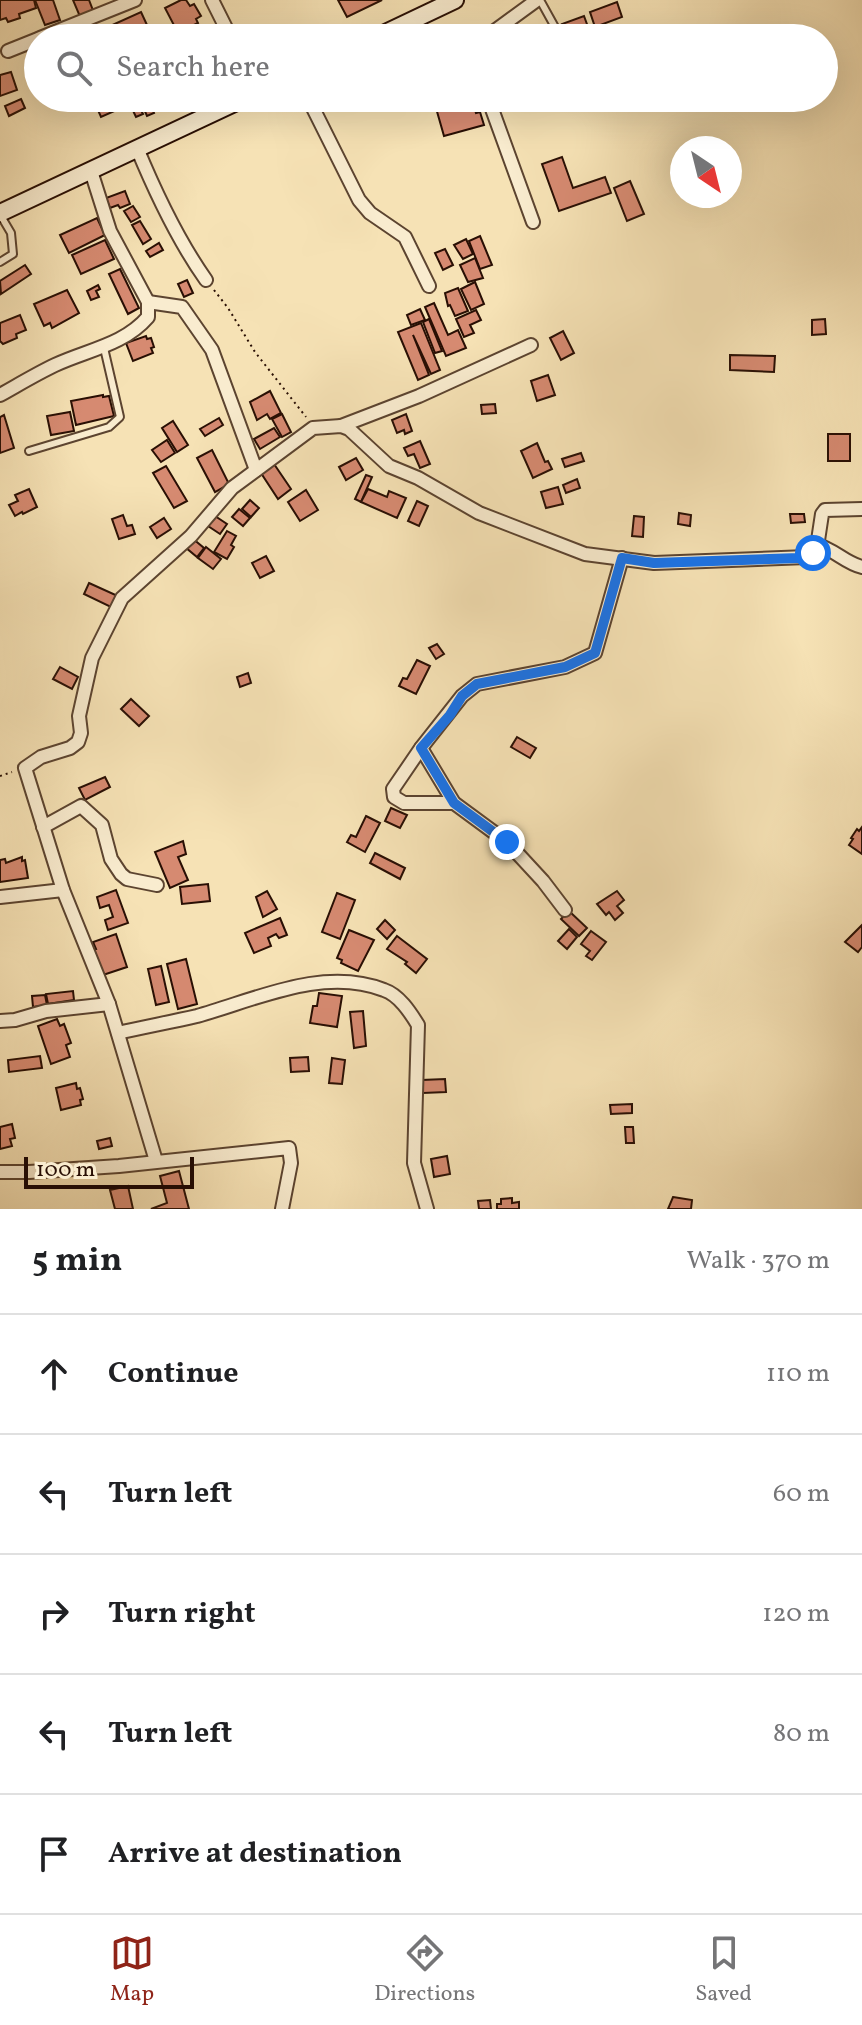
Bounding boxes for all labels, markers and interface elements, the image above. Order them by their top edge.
search box [24,24,838,112]
icon: search [52,46,96,90]
text: Search here [116,47,270,89]
north arrow [670,136,742,208]
route start [795,535,831,571]
route end [489,824,525,860]
scale bar [24,1153,194,1189]
text: 100 m [36,1155,95,1186]
text: 5 min [32,1238,122,1285]
text: Walk · 370 m [687,1243,830,1279]
icon: ahead [32,1352,76,1396]
text: Continue [108,1353,239,1395]
text: 110 m [766,1356,830,1392]
icon: left [32,1472,76,1516]
text: Turn left [108,1473,232,1515]
text: 60 m [773,1476,830,1512]
icon: right [32,1592,76,1636]
text: Turn right [108,1593,256,1635]
text: 120 m [762,1596,830,1632]
icon: left [32,1712,76,1756]
text: Turn left [108,1713,232,1755]
text: 80 m [773,1716,830,1752]
icon: arrive [32,1832,76,1876]
text: Arrive at destination [108,1833,402,1875]
tab: Map [110,1931,154,2010]
tab: Directions [374,1931,475,2010]
tab: Saved [695,1931,752,2010]

